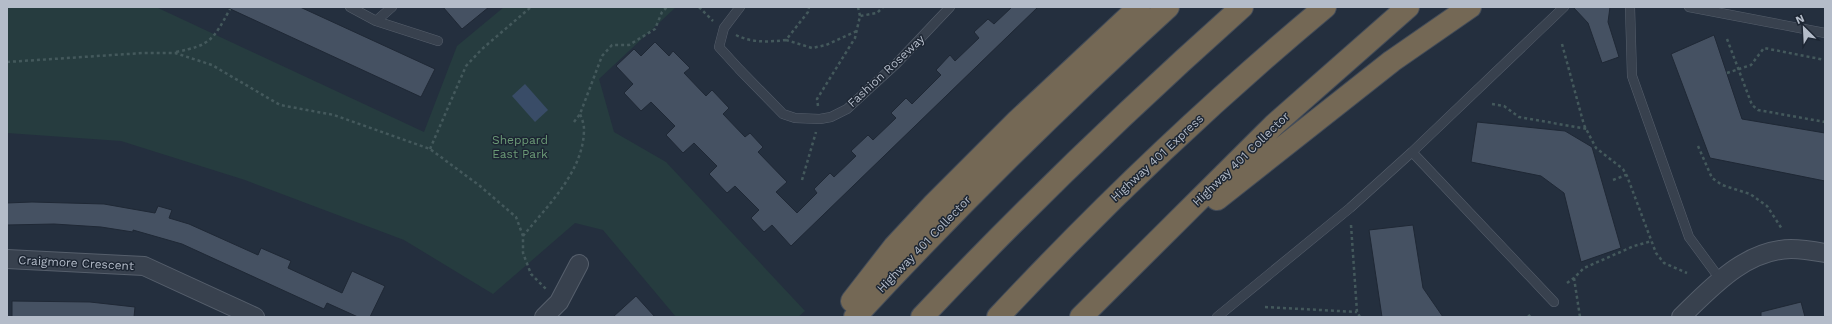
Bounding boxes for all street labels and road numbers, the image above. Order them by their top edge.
street label: Fashion Roseway [845,31,928,110]
street label: Highway 401 Collector [1190,109,1292,209]
street label: Highway 401 Express [1108,111,1206,205]
street label: Highway 401 Collector [874,193,974,295]
street label: Craigmore Crescent [18,253,134,273]

